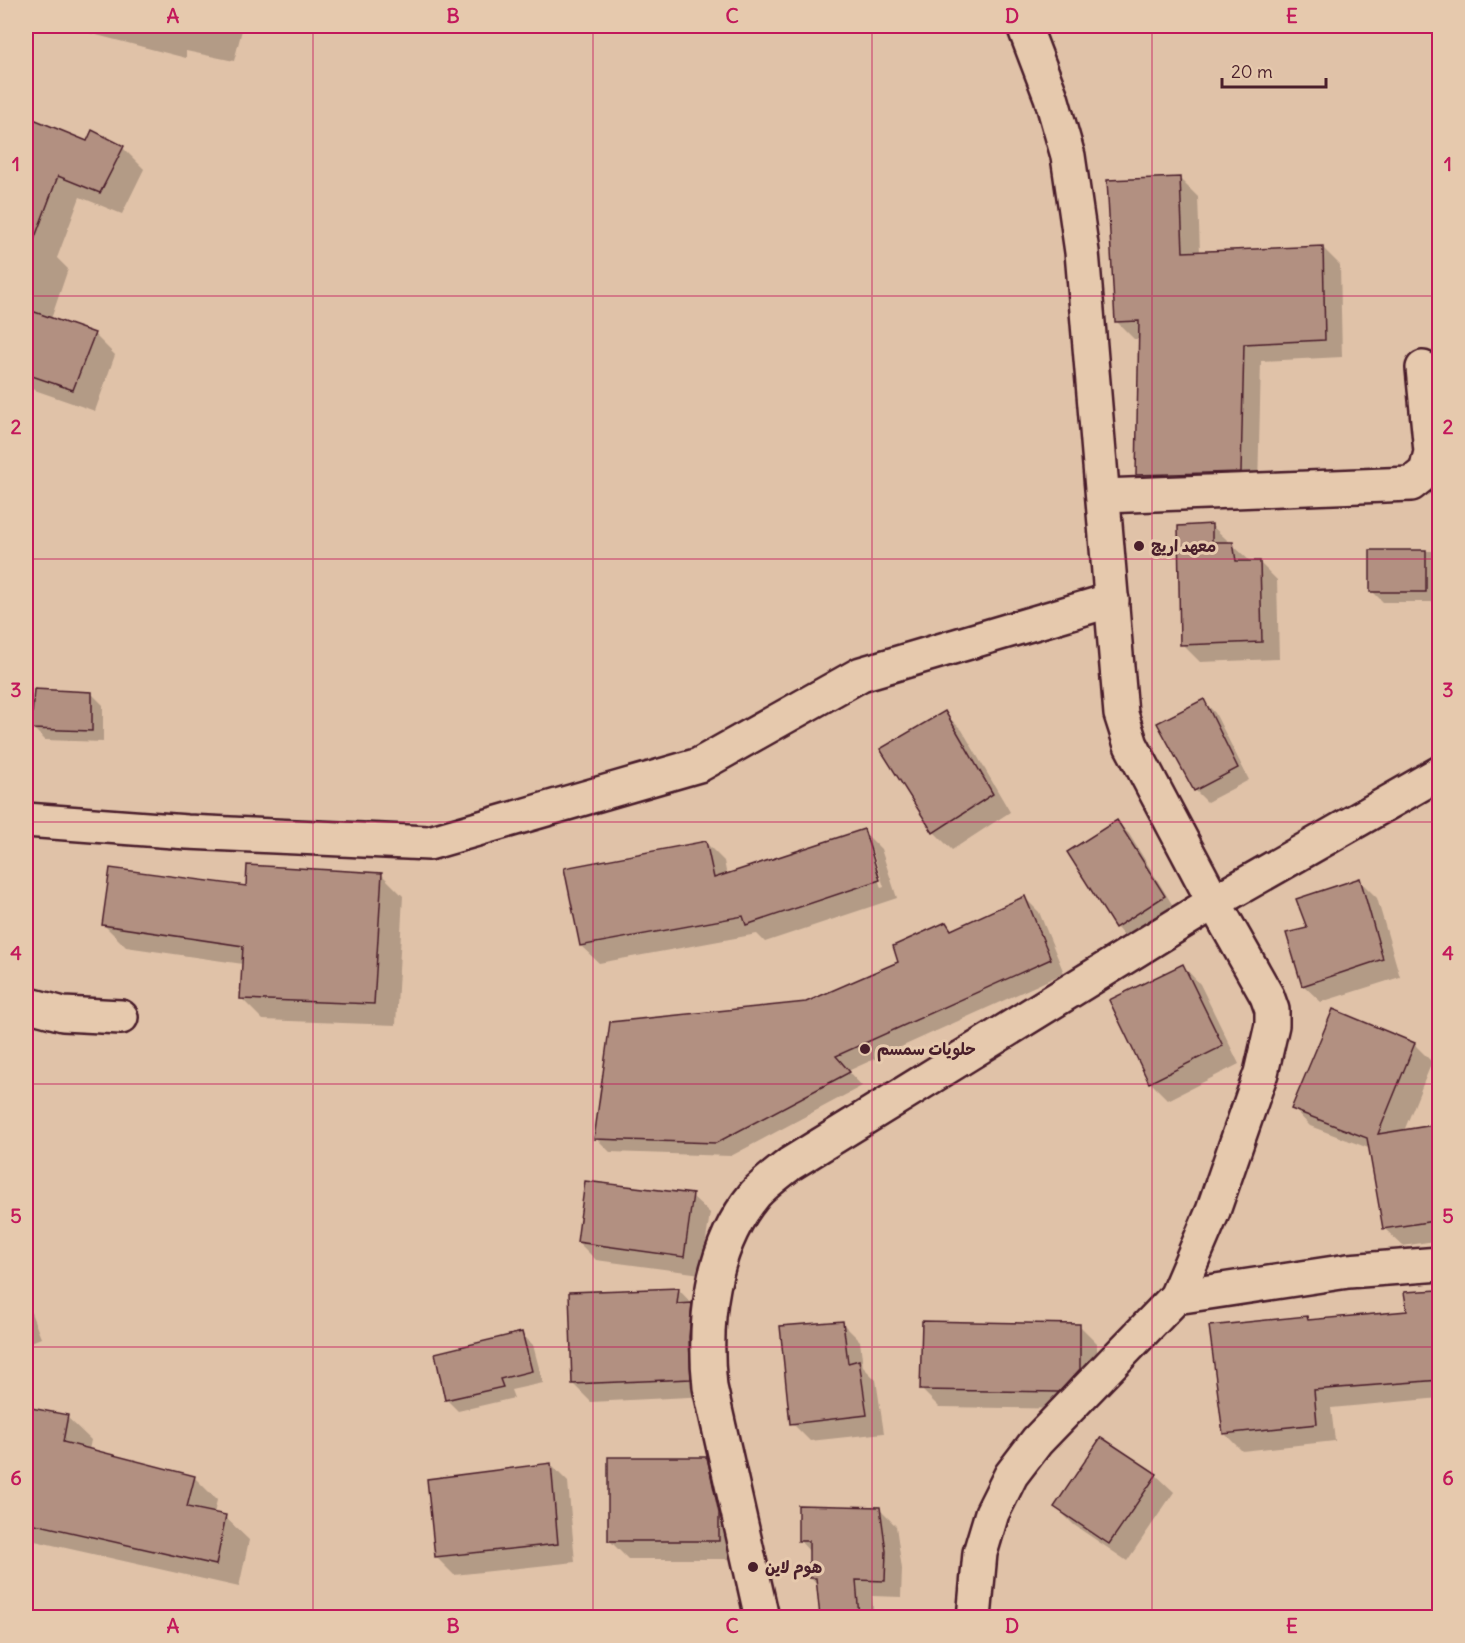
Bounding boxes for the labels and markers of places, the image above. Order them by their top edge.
place label: معهد اريج [1151,536,1216,556]
marker: معهد اريج [1132,539,1146,553]
place label: حلويات سمسم [877,1039,976,1062]
marker: حلويات سمسم [858,1042,872,1056]
place label: هوم لاين [765,1557,822,1580]
marker: هوم لاين [746,1560,760,1574]

